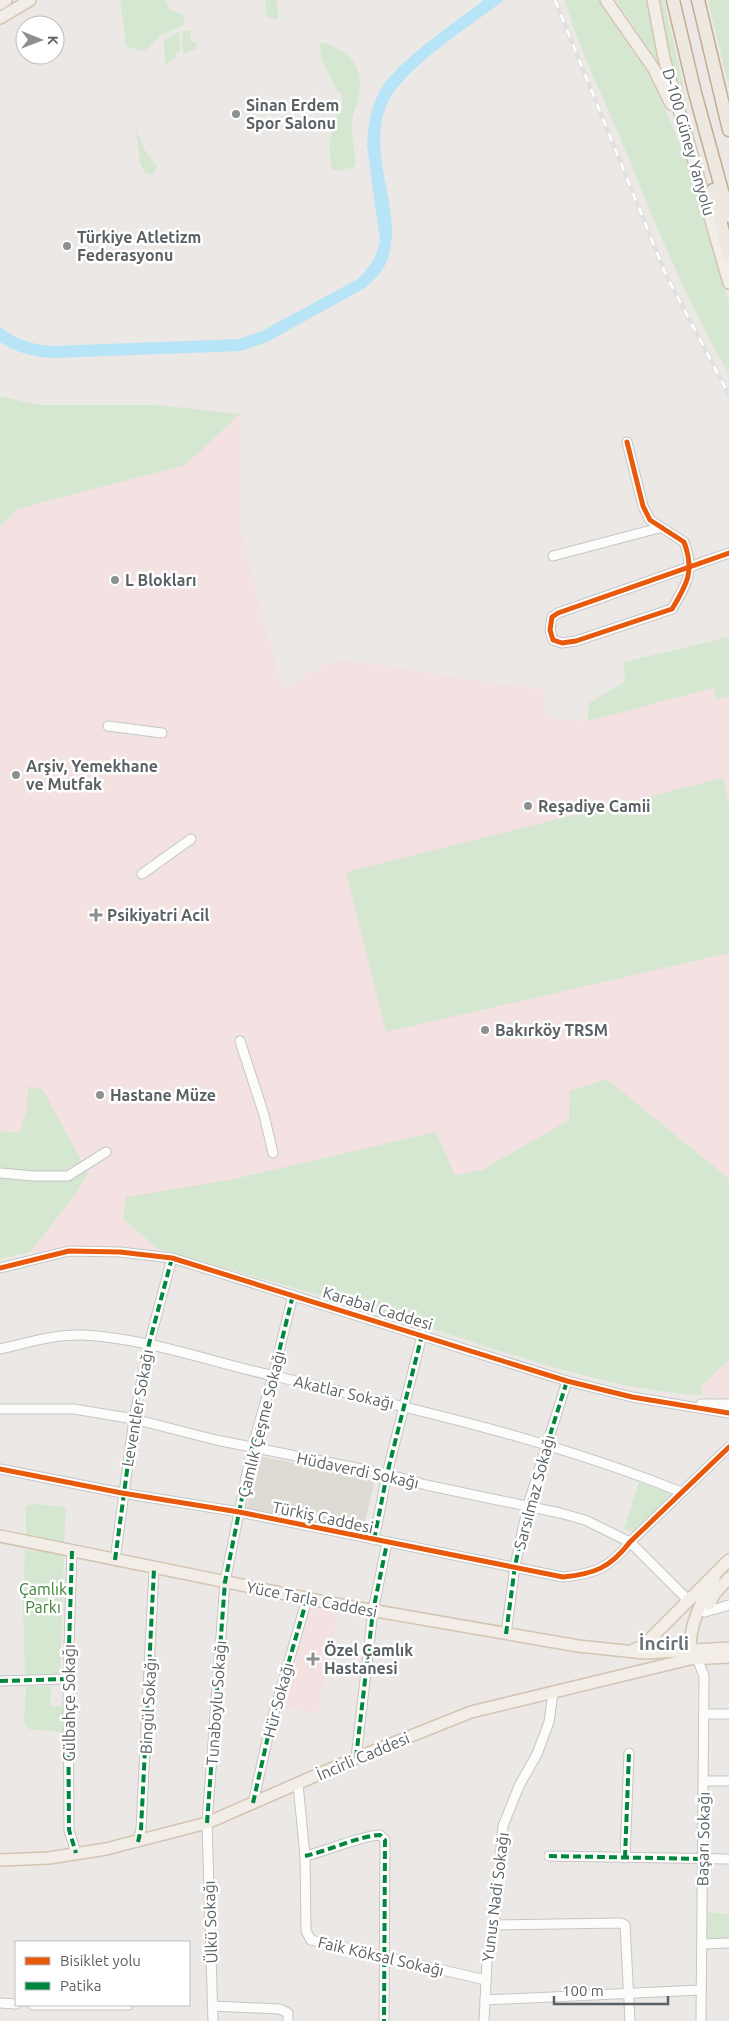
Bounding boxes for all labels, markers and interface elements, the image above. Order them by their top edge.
north arrow [15,15,65,65]
text: K [45,35,61,46]
street label: D-100 Güney Yanyolu [659,66,719,218]
place label: Sinan Erdem Spor Salonu [246,96,339,132]
marker: Sinan Erdem Spor Salonu [230,108,242,120]
place label: Türkiye Atletizm Federasyonu [77,228,201,264]
marker: Türkiye Atletizm Federasyonu [61,240,73,252]
place label: L Blokları [125,571,196,589]
marker: L Blokları [109,574,121,586]
place label: Arşiv, Yemekhane ve Mutfak [26,757,158,793]
marker: Arşiv, Yemekhane ve Mutfak [10,769,22,781]
place label: Reşadiye Camii [538,797,651,816]
marker: Reşadiye Camii [522,800,534,812]
place label: Psikiyatri Acil [107,906,210,924]
marker: Psikiyatri Acil [89,908,103,922]
place label: Bakırköy TRSM [495,1021,608,1039]
marker: Bakırköy TRSM [479,1024,491,1036]
place label: Hastane Müze [110,1086,216,1104]
marker: Hastane Müze [94,1089,106,1101]
street label: Karabal Caddesi [321,1283,435,1333]
street label: Leventler Sokağı [118,1348,156,1468]
street label: Çamlık Çeşme Sokağı [234,1349,288,1499]
street label: Akatlar Sokağı [292,1372,396,1412]
street label: Sarsılmaz Sokağı [510,1433,558,1551]
street label: Hüdaverdi Sokağı [295,1448,421,1492]
street label: Türkiş Caddesi [271,1498,375,1536]
street label: Yüce Tarla Caddesi [245,1577,379,1621]
park label: Çamlık Parkı [19,1580,67,1616]
district label: İncirli [639,1632,689,1654]
street label: Tunaboylu Sokağı [203,1640,229,1766]
place label: Özel Çamlık Hastanesi [324,1640,413,1677]
street label: Gülbahçe Sokağı [60,1644,78,1762]
marker: Özel Çamlık Hastanesi [306,1652,320,1666]
street label: Bingül Sokağı [136,1657,160,1755]
street label: Hür Sokağı [259,1660,297,1740]
street label: İncirli Caddesi [314,1728,412,1784]
street label: Başarı Sokağı [693,1792,713,1886]
street label: Yunus Nadi Sokağı [478,1831,512,1963]
street label: Ülkü Sokağı [200,1880,220,1964]
street label: Faik Köksal Sokağı [316,1933,446,1979]
legend [15,1941,190,2006]
text: Bisiklet yolu [60,1952,141,1969]
scale bar [554,1974,668,2006]
text: Patika [60,1977,101,1994]
text: 100 m [562,1982,604,1999]

